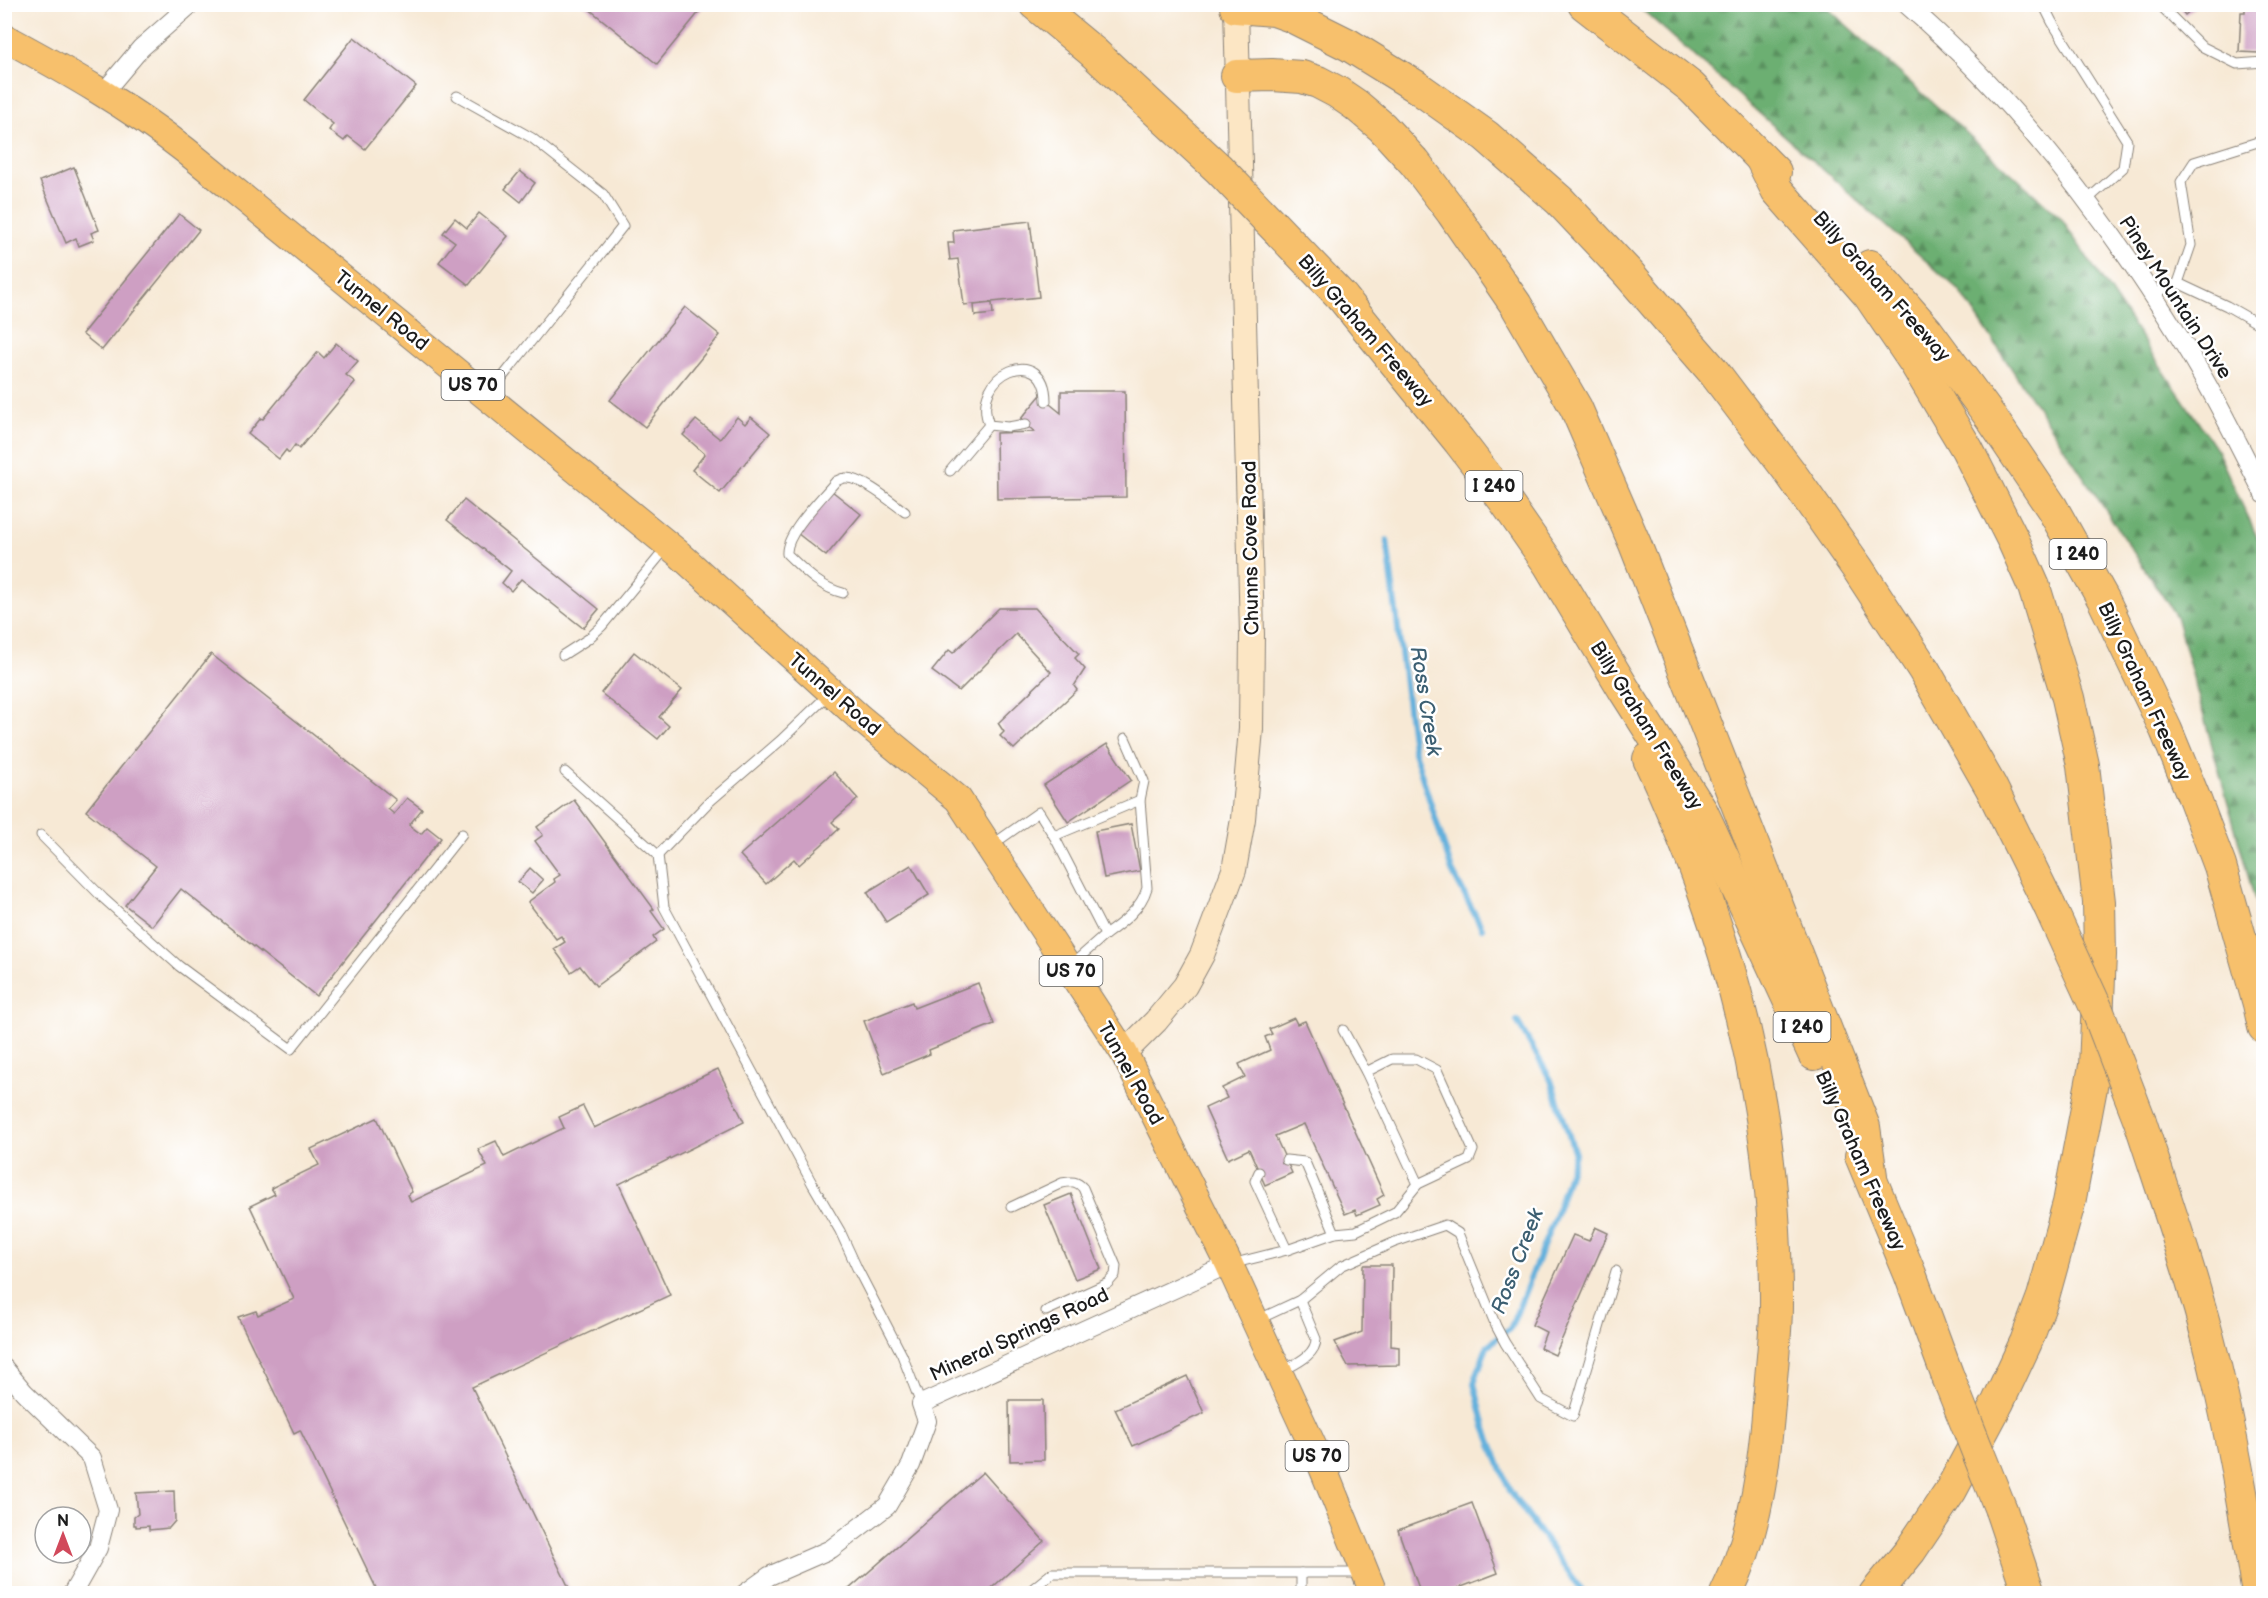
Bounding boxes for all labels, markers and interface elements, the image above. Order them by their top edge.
street label: Billy Graham Freeway [1807,207,1955,367]
street label: Piney Mountain Drive [2114,212,2237,384]
street label: Billy Graham Freeway [1293,250,1438,412]
street label: Tunnel Road [329,265,433,356]
road number: US 70 [442,370,504,400]
street label: Chunns Cove Road [1237,460,1265,635]
road number: I 240 [1466,471,1522,501]
road number: I 240 [2050,539,2106,569]
street label: Billy Graham Freeway [2092,598,2196,784]
street label: Billy Graham Freeway [1585,637,1708,814]
water label: Ross Creek [1404,644,1447,758]
street label: Tunnel Road [783,648,885,741]
road number: US 70 [1040,956,1102,986]
road number: I 240 [1774,1012,1830,1042]
street label: Tunnel Road [1092,1018,1168,1129]
street label: Billy Graham Freeway [1810,1067,1911,1254]
water label: Ross Creek [1486,1204,1549,1317]
street label: Mineral Springs Road [926,1283,1113,1387]
road number: US 70 [1286,1441,1348,1471]
north arrow [33,1505,93,1565]
text: N [57,1512,69,1531]

